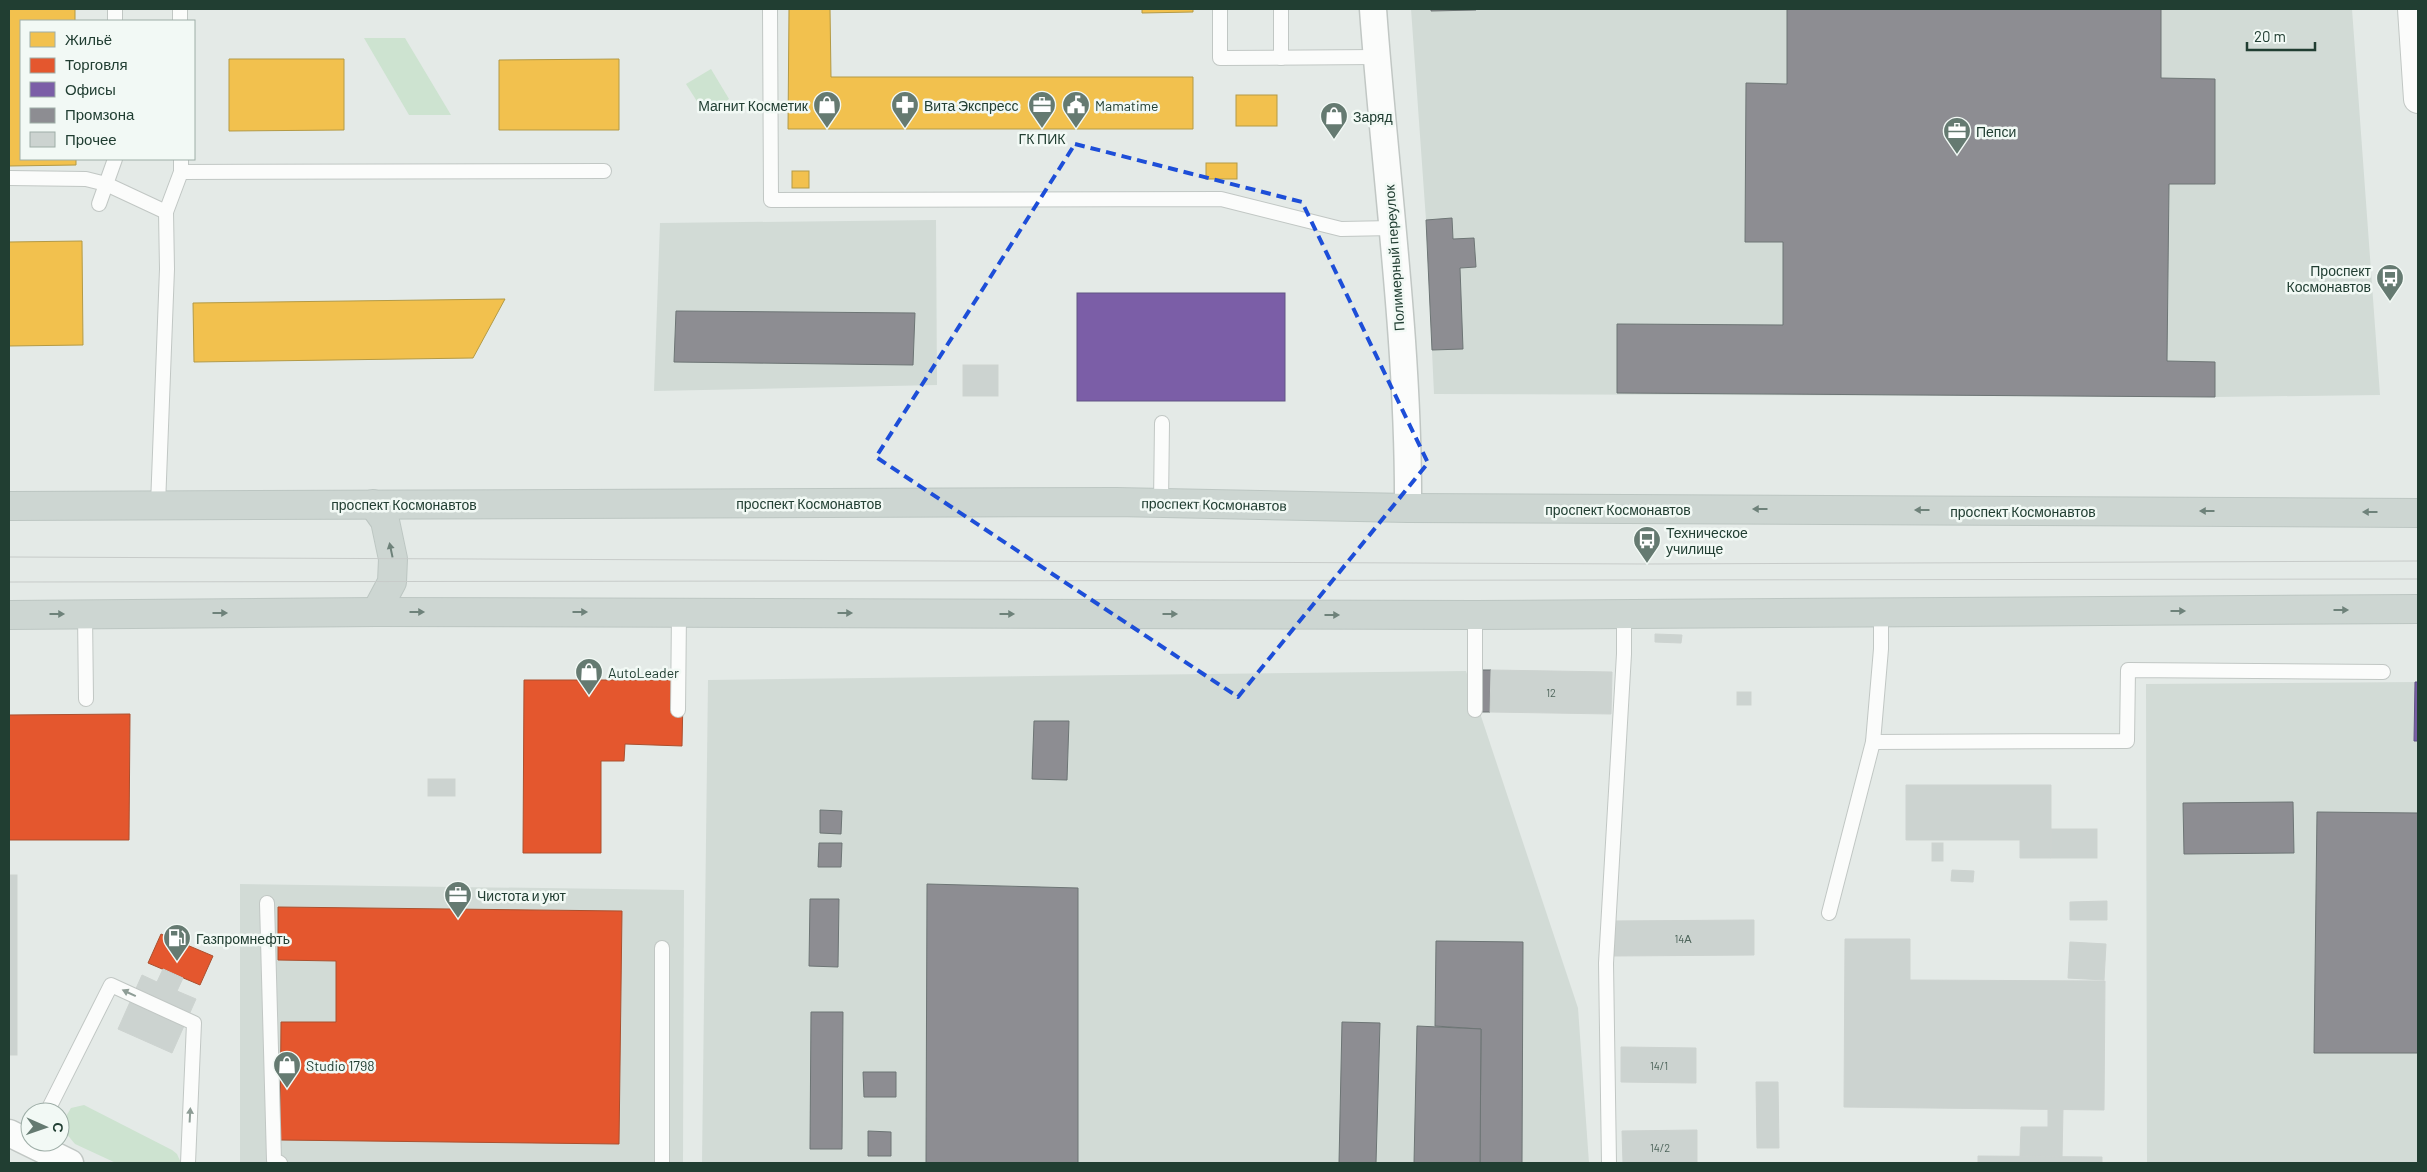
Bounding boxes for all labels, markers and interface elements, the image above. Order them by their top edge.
legend [20,20,195,160]
scale bar [2247,20,2314,52]
text: 20 m [2254,27,2286,45]
text: Жильё [65,30,112,48]
text: Торговля [65,55,128,73]
text: Офисы [65,80,116,98]
shop icon: Магнит Косметик [812,90,842,129]
pharmacy icon: Вита Экспресс [890,90,920,129]
office icon: ГК ПИК [1027,90,1057,129]
public building icon: Mamatime [1061,90,1091,129]
place label: Магнит Косметик [698,97,809,114]
place label: Вита Экспресс [924,97,1019,114]
place label: Mamatime [1095,97,1158,114]
shop icon: Заряд [1319,101,1349,140]
text: Промзона [65,105,135,123]
place label: Заряд [1353,108,1393,125]
office icon: Пепси [1942,116,1972,155]
place label: Пепси [1976,123,2016,140]
text: Прочее [65,130,117,148]
place label: ГК ПИК [1019,130,1066,147]
street label: Полимерный переулок [1380,183,1408,332]
place label: Проспект Космонавтов [2287,262,2372,295]
bus stop icon: Проспект Космонавтов [2375,263,2405,302]
street label: проспект Космонавтов [1141,494,1287,514]
street label: проспект Космонавтов [736,495,882,512]
street label: проспект Космонавтов [331,496,477,513]
street label: проспект Космонавтов [1545,501,1691,518]
street label: проспект Космонавтов [1950,503,2096,520]
one-way arrow [1751,505,1767,513]
one-way arrow [1914,506,1930,514]
one-way arrow [2199,507,2215,515]
one-way arrow [2361,508,2377,516]
place label: Техническое училище [1666,524,1748,557]
bus stop icon: Техническое училище [1632,525,1662,564]
one-way arrow [387,542,395,557]
one-way arrow [2333,605,2349,613]
one-way arrow [2171,607,2187,615]
one-way arrow [410,608,426,616]
one-way arrow [572,608,588,616]
one-way arrow [212,609,228,617]
one-way arrow [837,609,853,617]
one-way arrow [50,610,66,618]
one-way arrow [999,610,1015,618]
one-way arrow [1162,610,1178,618]
one-way arrow [1324,611,1340,619]
shop icon: AutoLeader [574,657,604,696]
place label: AutoLeader [608,664,679,681]
house number: 12 [1546,686,1556,699]
office icon: Чистота и уют [443,880,473,919]
place label: Чистота и уют [477,887,567,904]
fuel station icon: Газпромнефть [162,923,192,962]
place label: Газпромнефть [196,930,290,947]
house number: 14А [1674,932,1692,945]
one-way arrow [122,989,136,997]
shop icon: Studio 1798 [272,1050,302,1089]
place label: Studio 1798 [306,1057,375,1074]
house number: 14/1 [1650,1059,1668,1072]
north arrow [20,1102,70,1152]
one-way arrow [186,1106,194,1122]
text: С [50,1122,67,1133]
house number: 14/2 [1650,1141,1670,1154]

